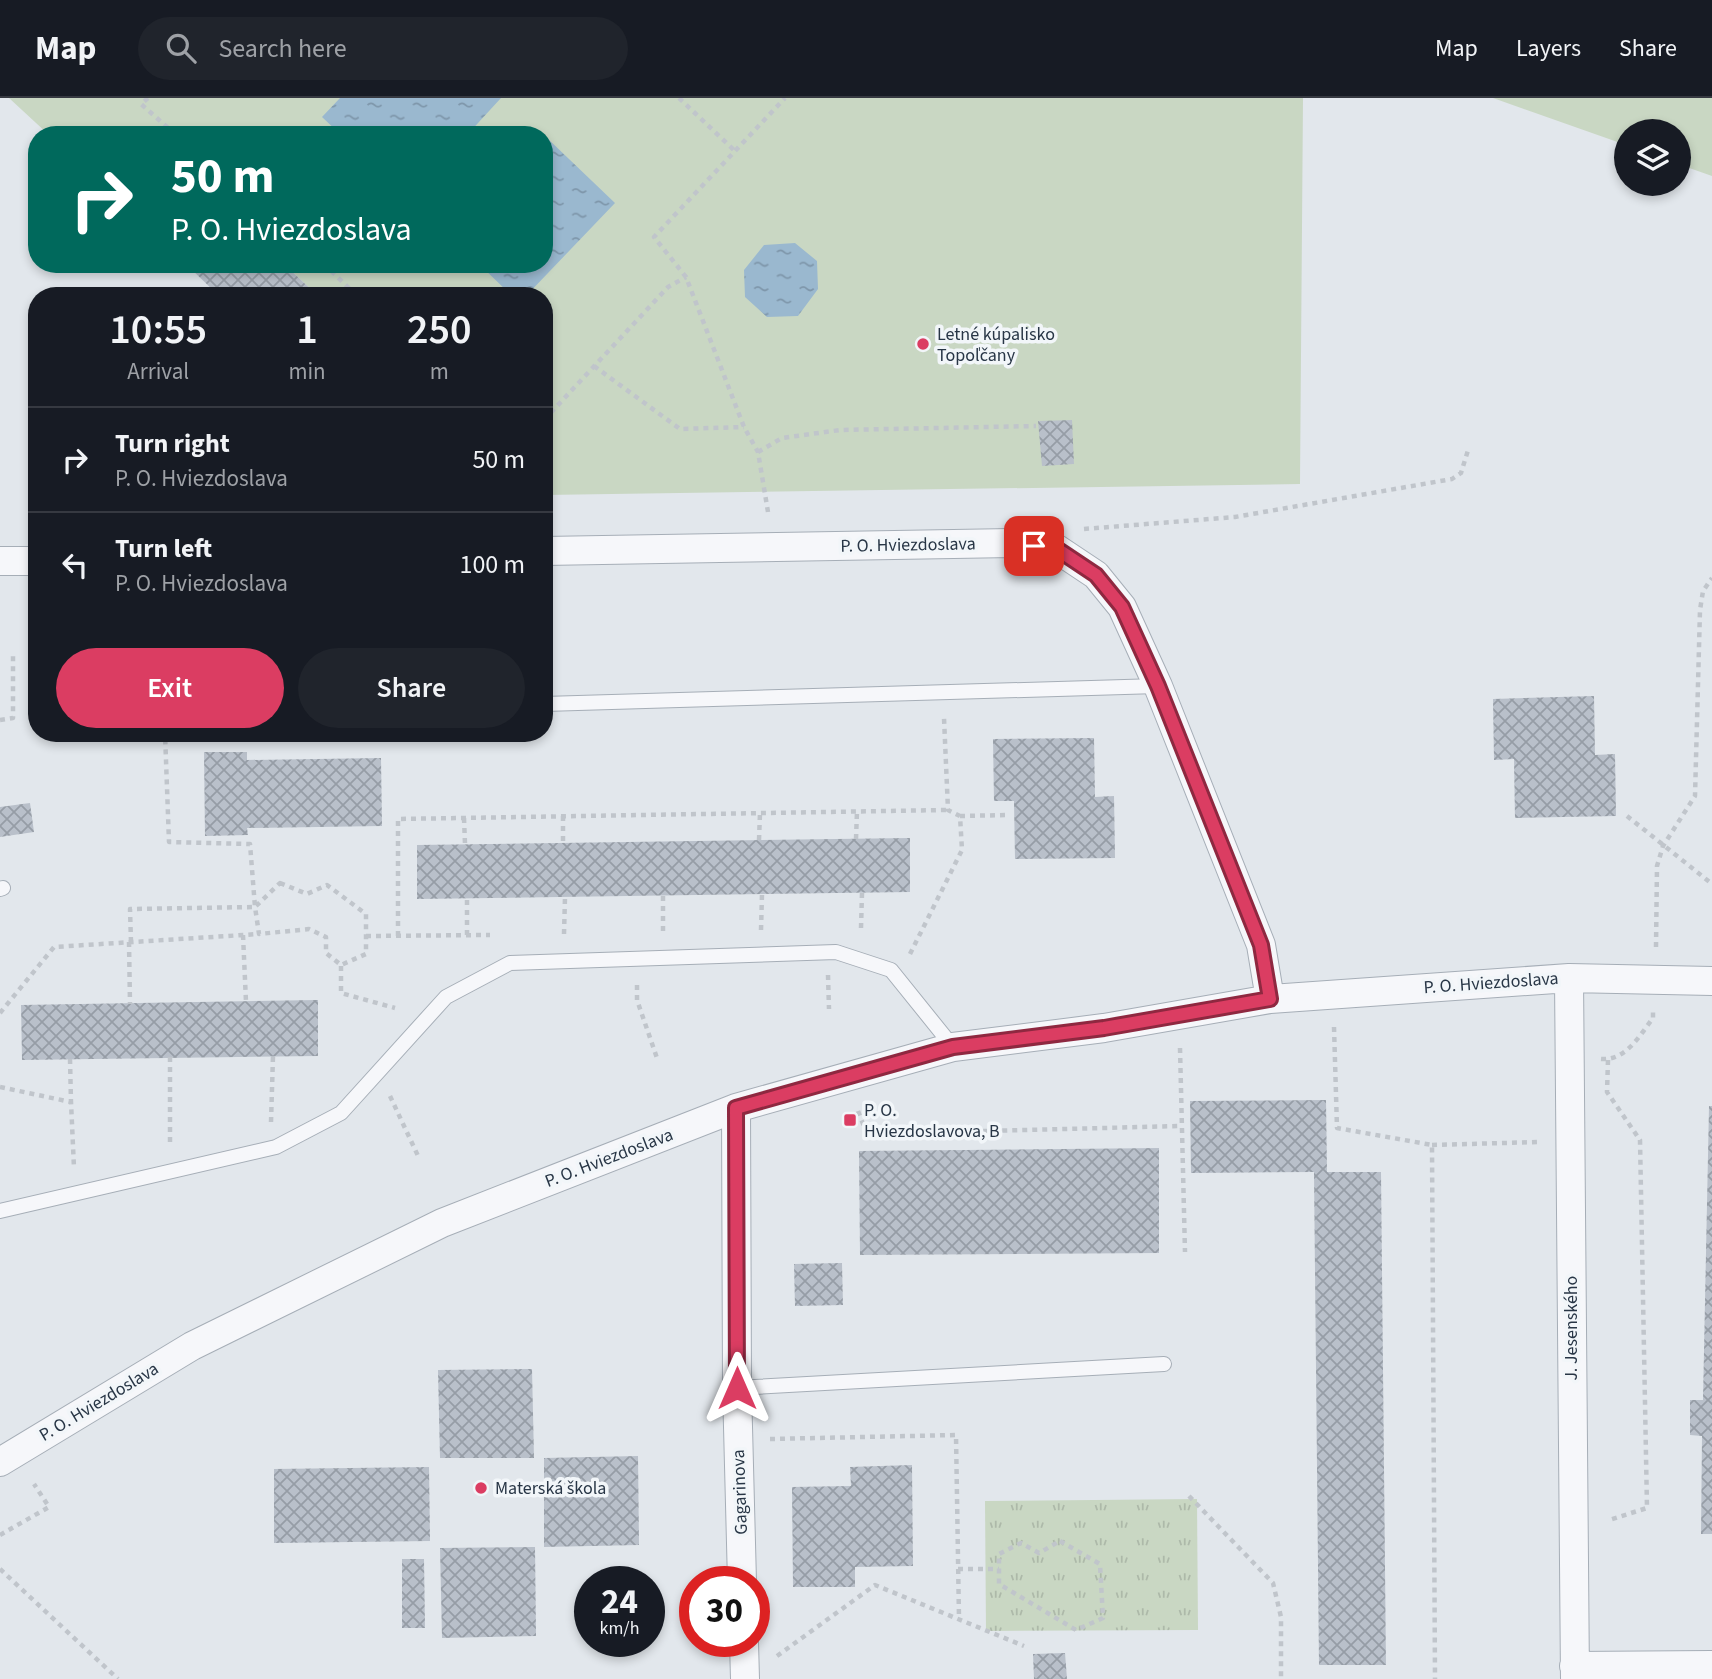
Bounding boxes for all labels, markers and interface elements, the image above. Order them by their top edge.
search box [138,17,628,80]
text: Map [35,25,96,72]
icon: search [162,29,200,67]
text: Search here [218,30,347,67]
text: Map [1435,31,1478,66]
text: Layers [1516,31,1581,66]
text: Share [1619,31,1677,66]
map controls [1614,119,1691,196]
button: layers [1614,119,1691,196]
text: 50 m [171,142,275,212]
icon: right [56,154,147,245]
text: P. O. Hviezdoslava [171,207,412,253]
text: 10:55 [109,300,207,360]
text: 1 [296,300,318,360]
text: 250 [407,300,472,360]
place label: Letné kúpalisko Topoľčany [937,322,1055,368]
marker: Letné kúpalisko Topoľčany [915,336,931,352]
text: Arrival [127,355,189,388]
text: min [288,355,326,388]
text: m [430,355,449,388]
text: Turn right [115,425,230,462]
icon: right [56,441,94,479]
text: 50 m [472,441,525,478]
text: P. O. Hviezdoslava [115,462,288,495]
pin [1004,516,1064,576]
icon: arrive [1015,527,1053,565]
text: Turn left [115,530,212,567]
street label: P. O. Hviezdoslava [840,531,976,559]
icon: left [56,546,94,584]
text: 100 m [459,546,525,583]
text: P. O. Hviezdoslava [115,567,288,600]
button: Exit [56,648,284,728]
button: Share [298,648,525,728]
street label: P. O. Hviezdoslava [1423,966,1559,1000]
place label: P. O. Hviezdoslavova, B [864,1098,1000,1144]
marker: P. O. Hviezdoslavova, B [842,1112,858,1128]
street label: P. O. Hviezdoslava [541,1122,677,1194]
street label: J. Jesenského [1559,1276,1584,1380]
position arrow [700,1351,774,1425]
street label: P. O. Hviezdoslava [35,1356,163,1448]
street label: Gagarinova [726,1449,754,1535]
place label: Materská škola [495,1476,606,1501]
marker: Materská škola [473,1480,489,1496]
speed limit sign: 30 [679,1566,770,1657]
text: 24 [601,1577,638,1627]
text: km/h [600,1616,639,1641]

